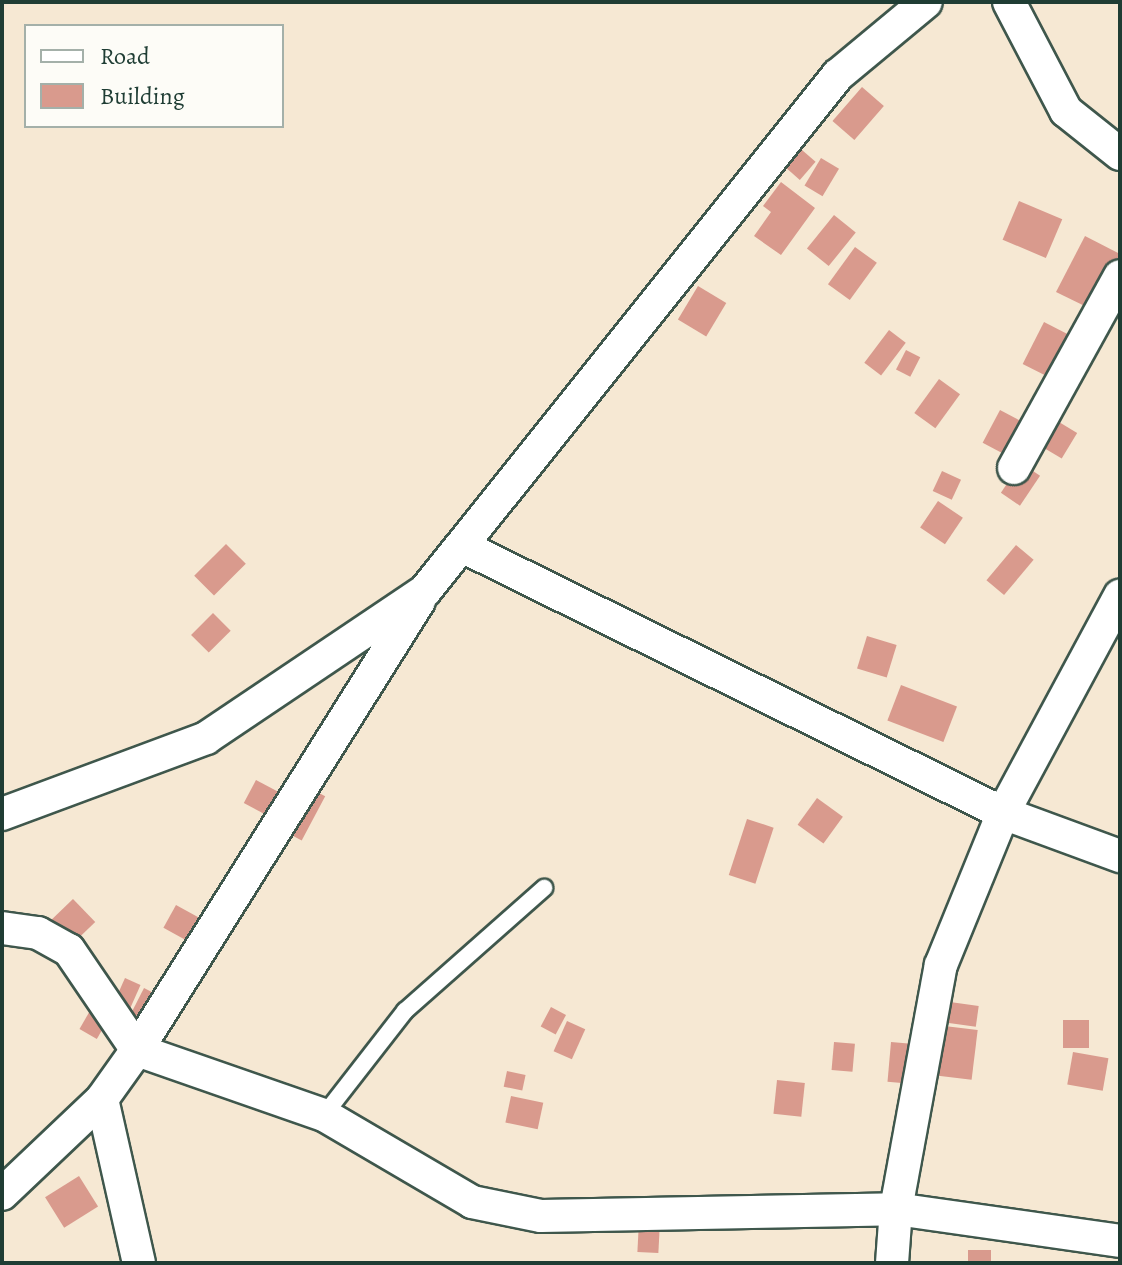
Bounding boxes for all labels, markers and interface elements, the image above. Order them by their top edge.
legend [24,24,284,128]
text: Road [100,40,150,72]
text: Building [100,80,185,112]

